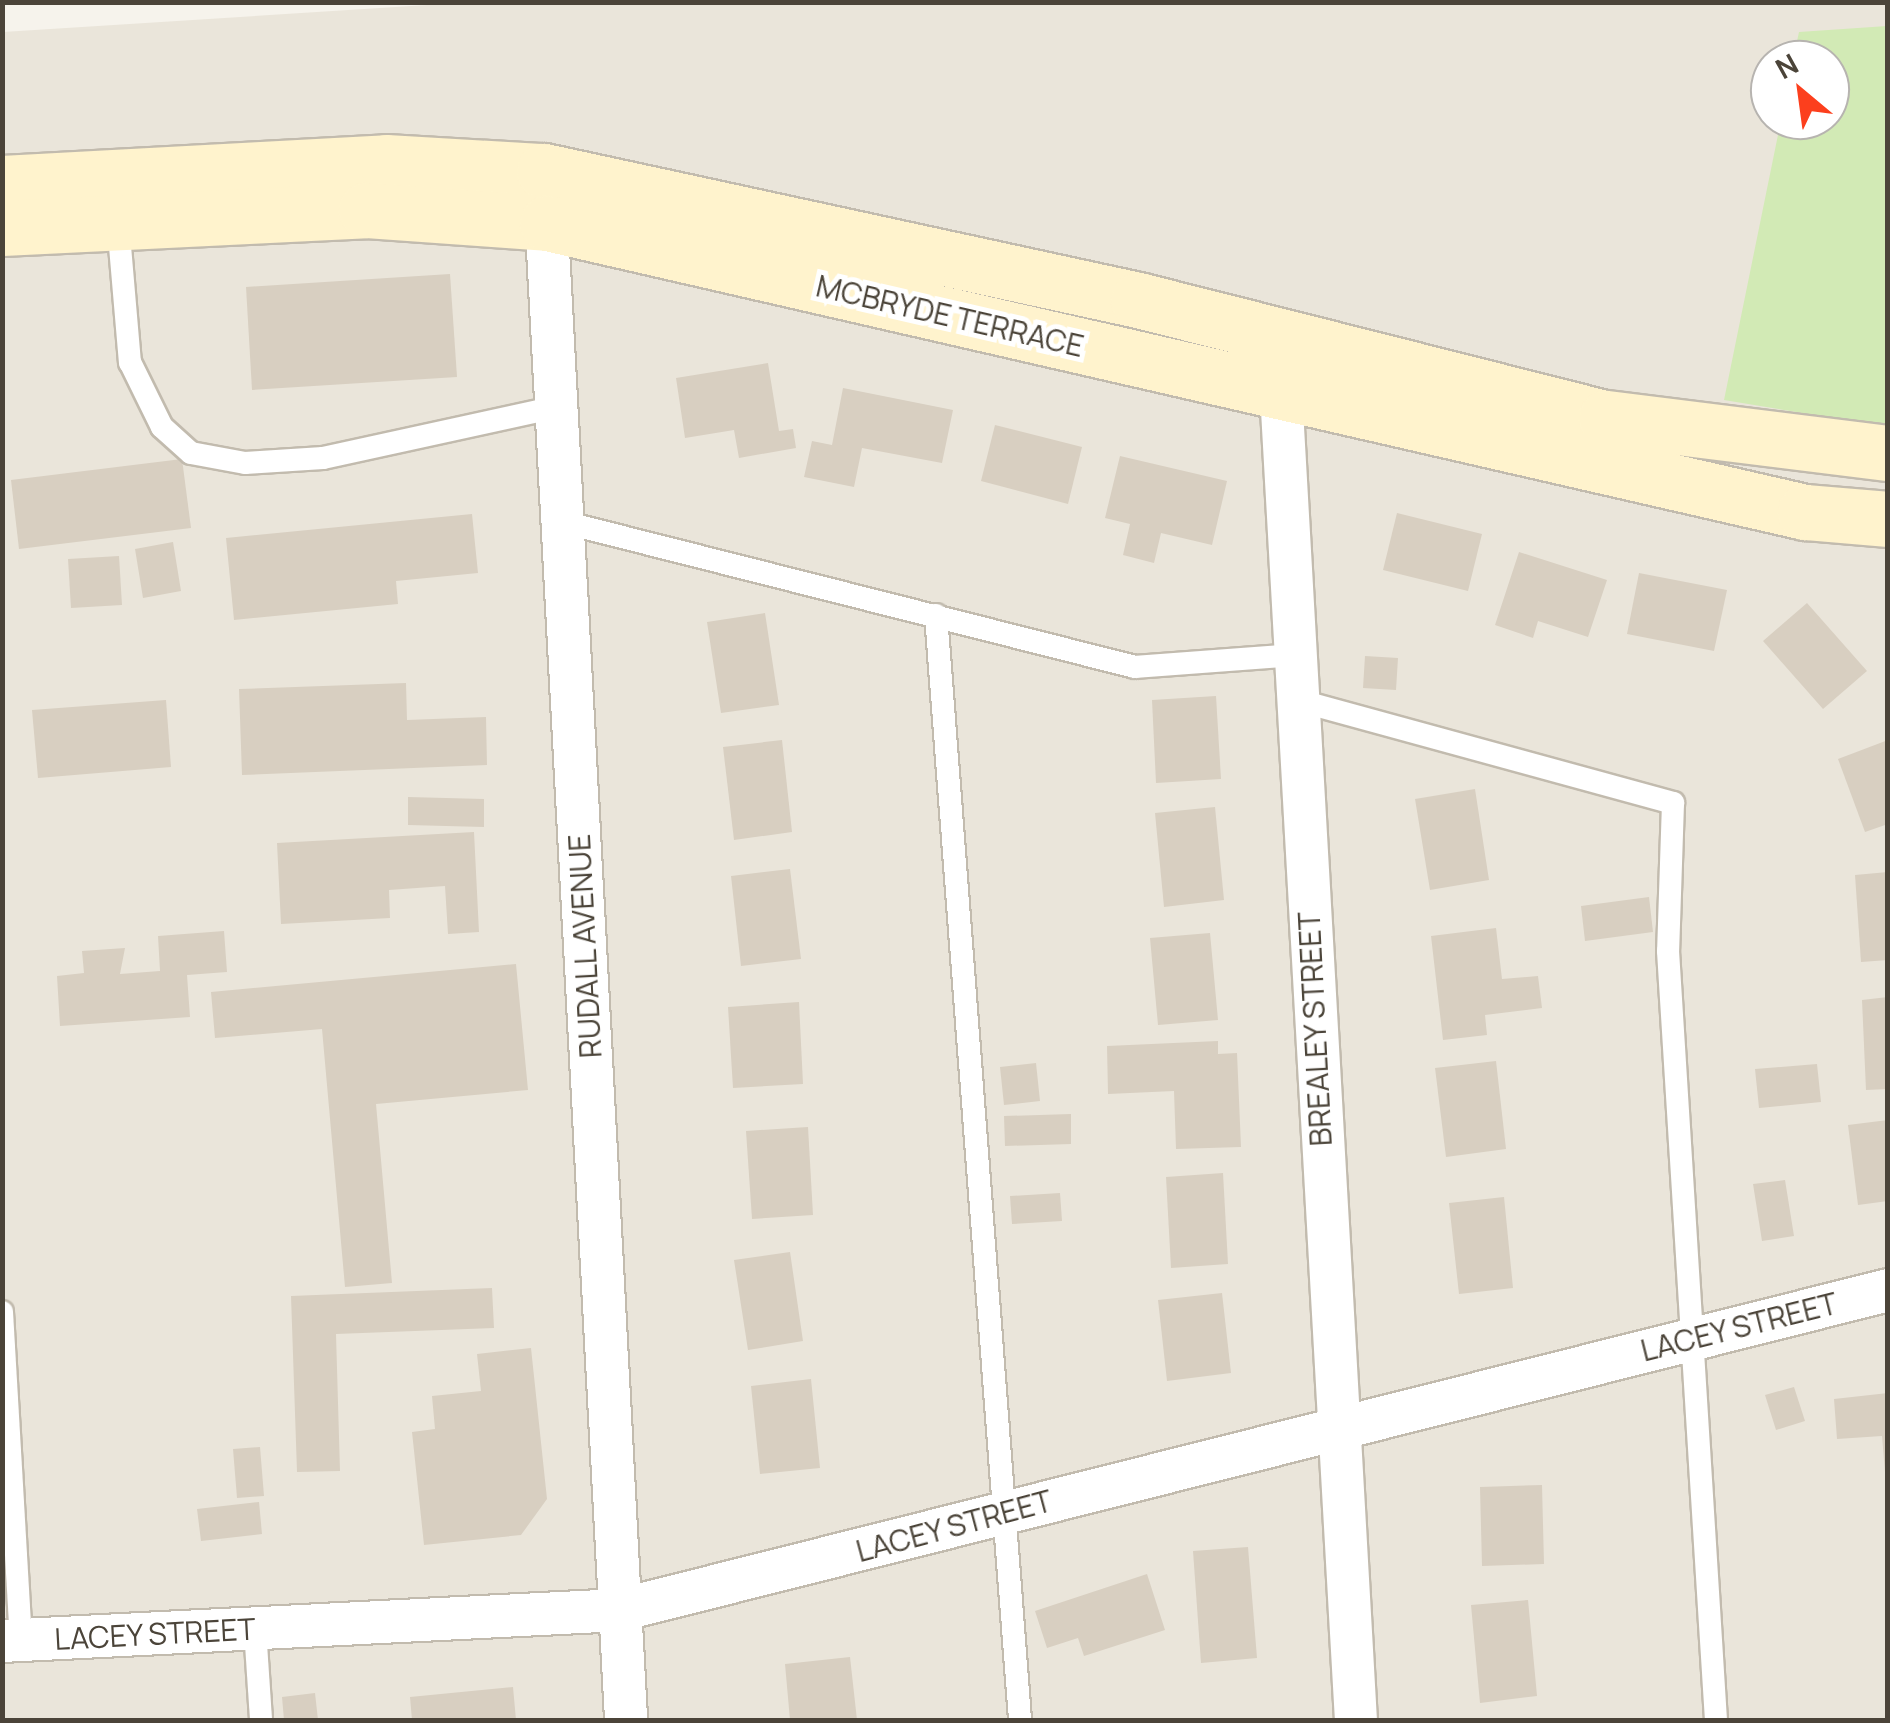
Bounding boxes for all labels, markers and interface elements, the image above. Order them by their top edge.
north arrow [1750,40,1850,140]
text: N [1768,44,1804,87]
street label: MCBRYDE TERRACE [813,268,1087,364]
street label: RUDALL AVENUE [561,832,609,1060]
street label: BREALEY STREET [1291,910,1339,1148]
street label: LACEY STREET [1636,1285,1842,1369]
street label: LACEY STREET [852,1482,1056,1570]
street label: LACEY STREET [53,1611,257,1657]

